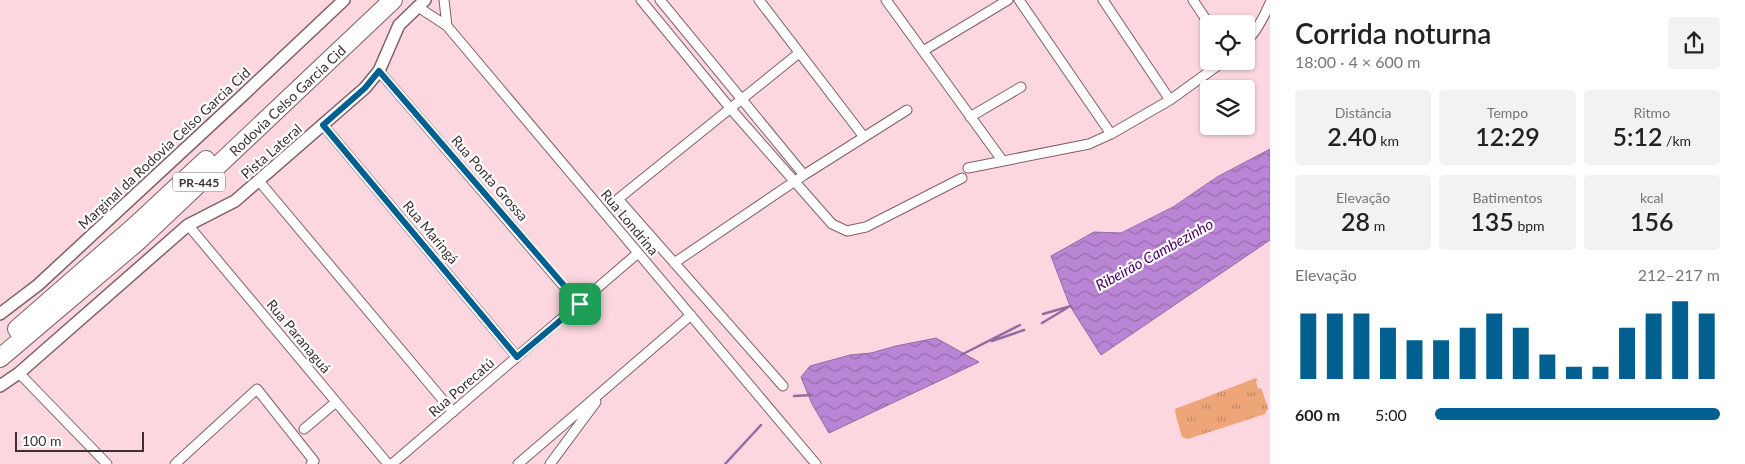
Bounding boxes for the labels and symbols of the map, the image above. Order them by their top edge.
street label: Rodovia Celso Garcia Cid [225,41,349,159]
street label: Marginal da Rodovia Celso Garcia Cid [74,64,254,232]
street label: Pista Lateral [237,120,305,182]
street label: Rua Ponta Grossa [448,132,532,224]
road number: PR-445 [173,172,225,192]
street label: Rua Londrina [598,186,662,258]
street label: Rua Maringá [400,197,462,267]
water label: Ribeirão Cambezinho [1092,214,1216,294]
pin [559,283,601,325]
street label: Rua Paranaguá [263,296,335,376]
street label: Rua Porecatú [425,354,497,420]
scale bar [15,429,144,452]

